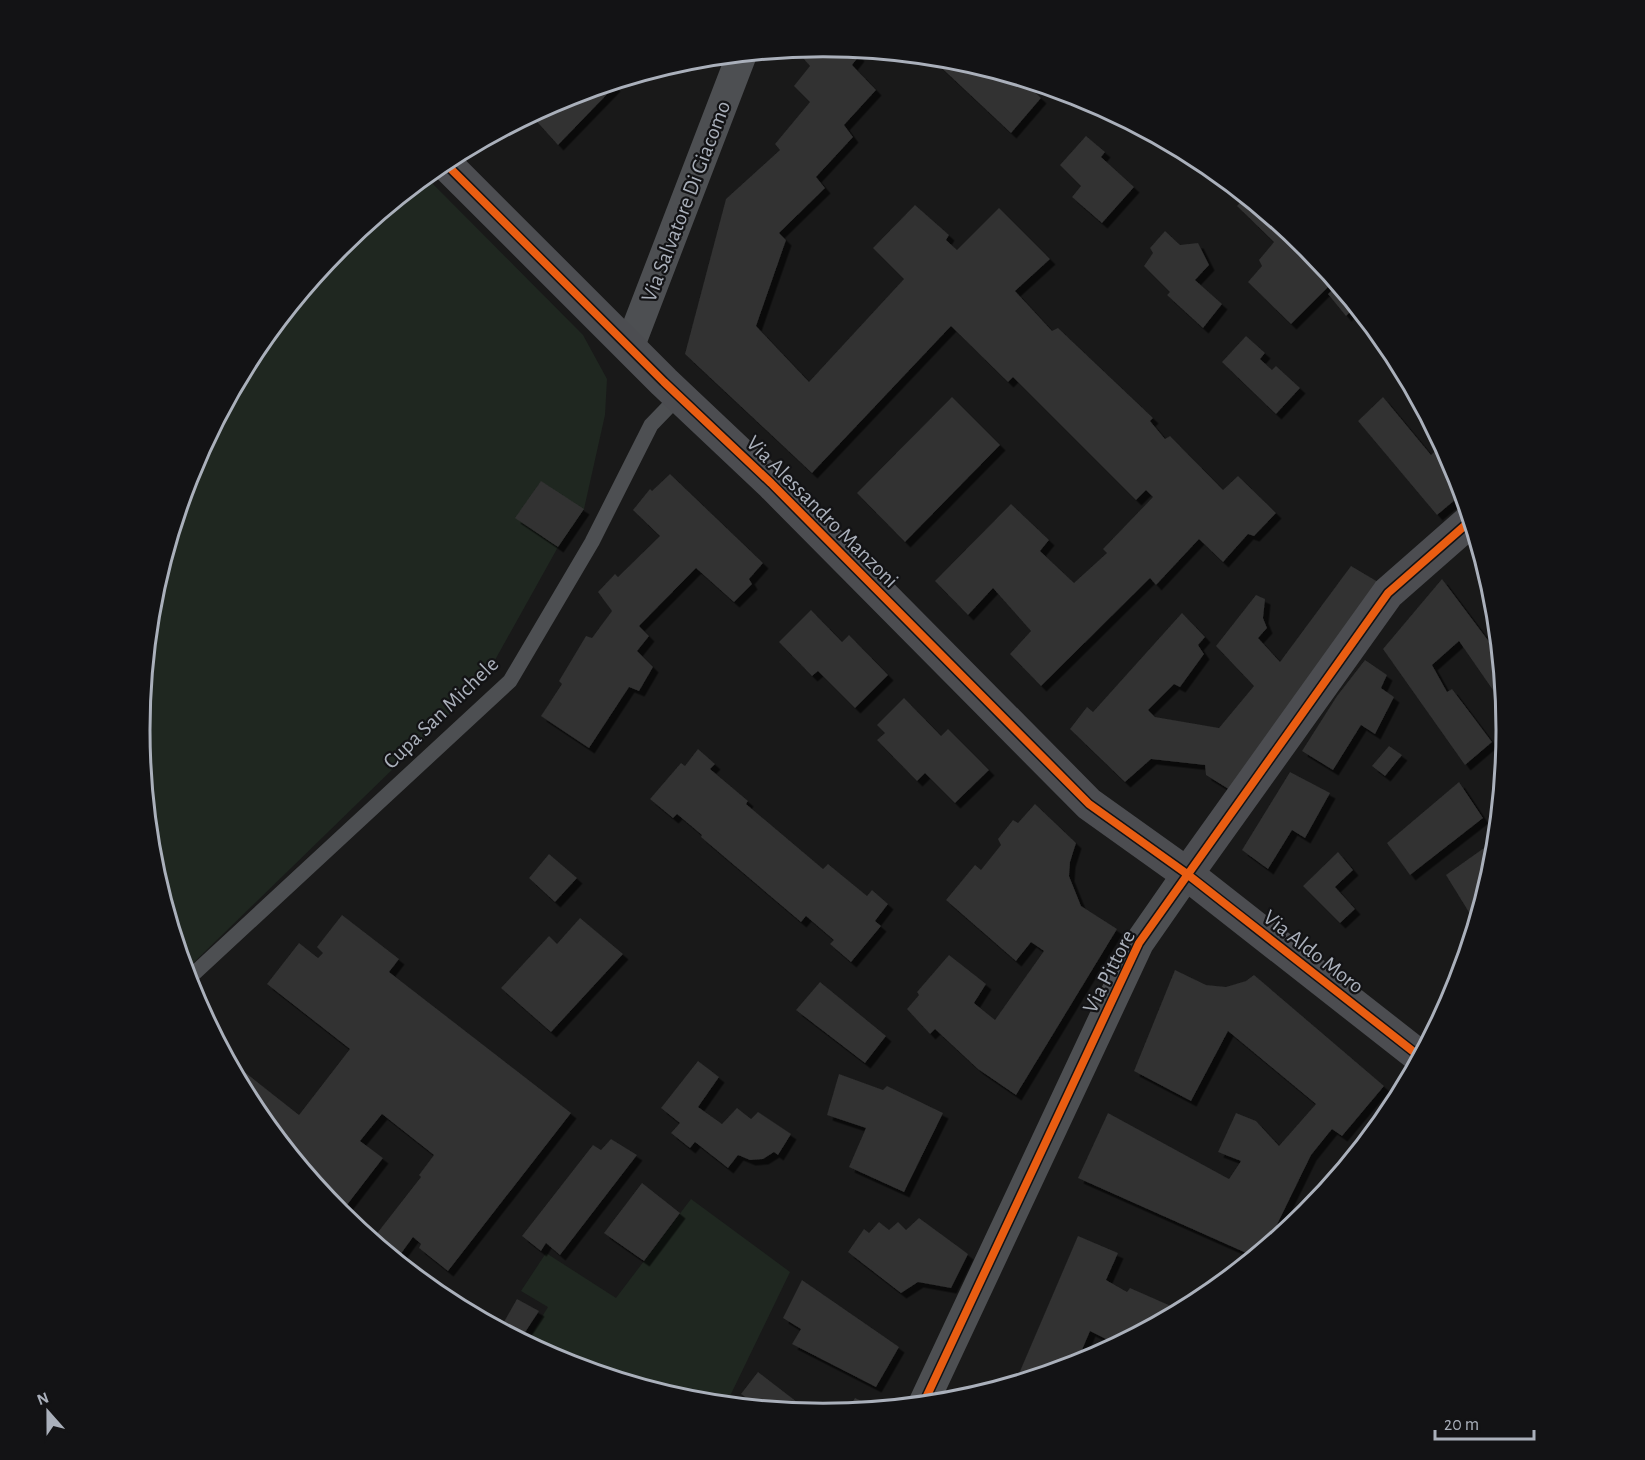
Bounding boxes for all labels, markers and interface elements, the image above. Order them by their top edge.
street label: Via Salvatore Di Giacomo [637,98,734,305]
street label: Via Alessandro Manzoni [742,432,902,592]
street label: Cupa San Michele [379,653,502,773]
street label: Via Aldo Moro [1259,906,1368,998]
street label: Via Pittore [1079,926,1139,1016]
north arrow [18,1382,78,1442]
text: N [35,1389,51,1408]
scale bar [1435,1403,1534,1441]
text: 20 m [1444,1416,1479,1434]

